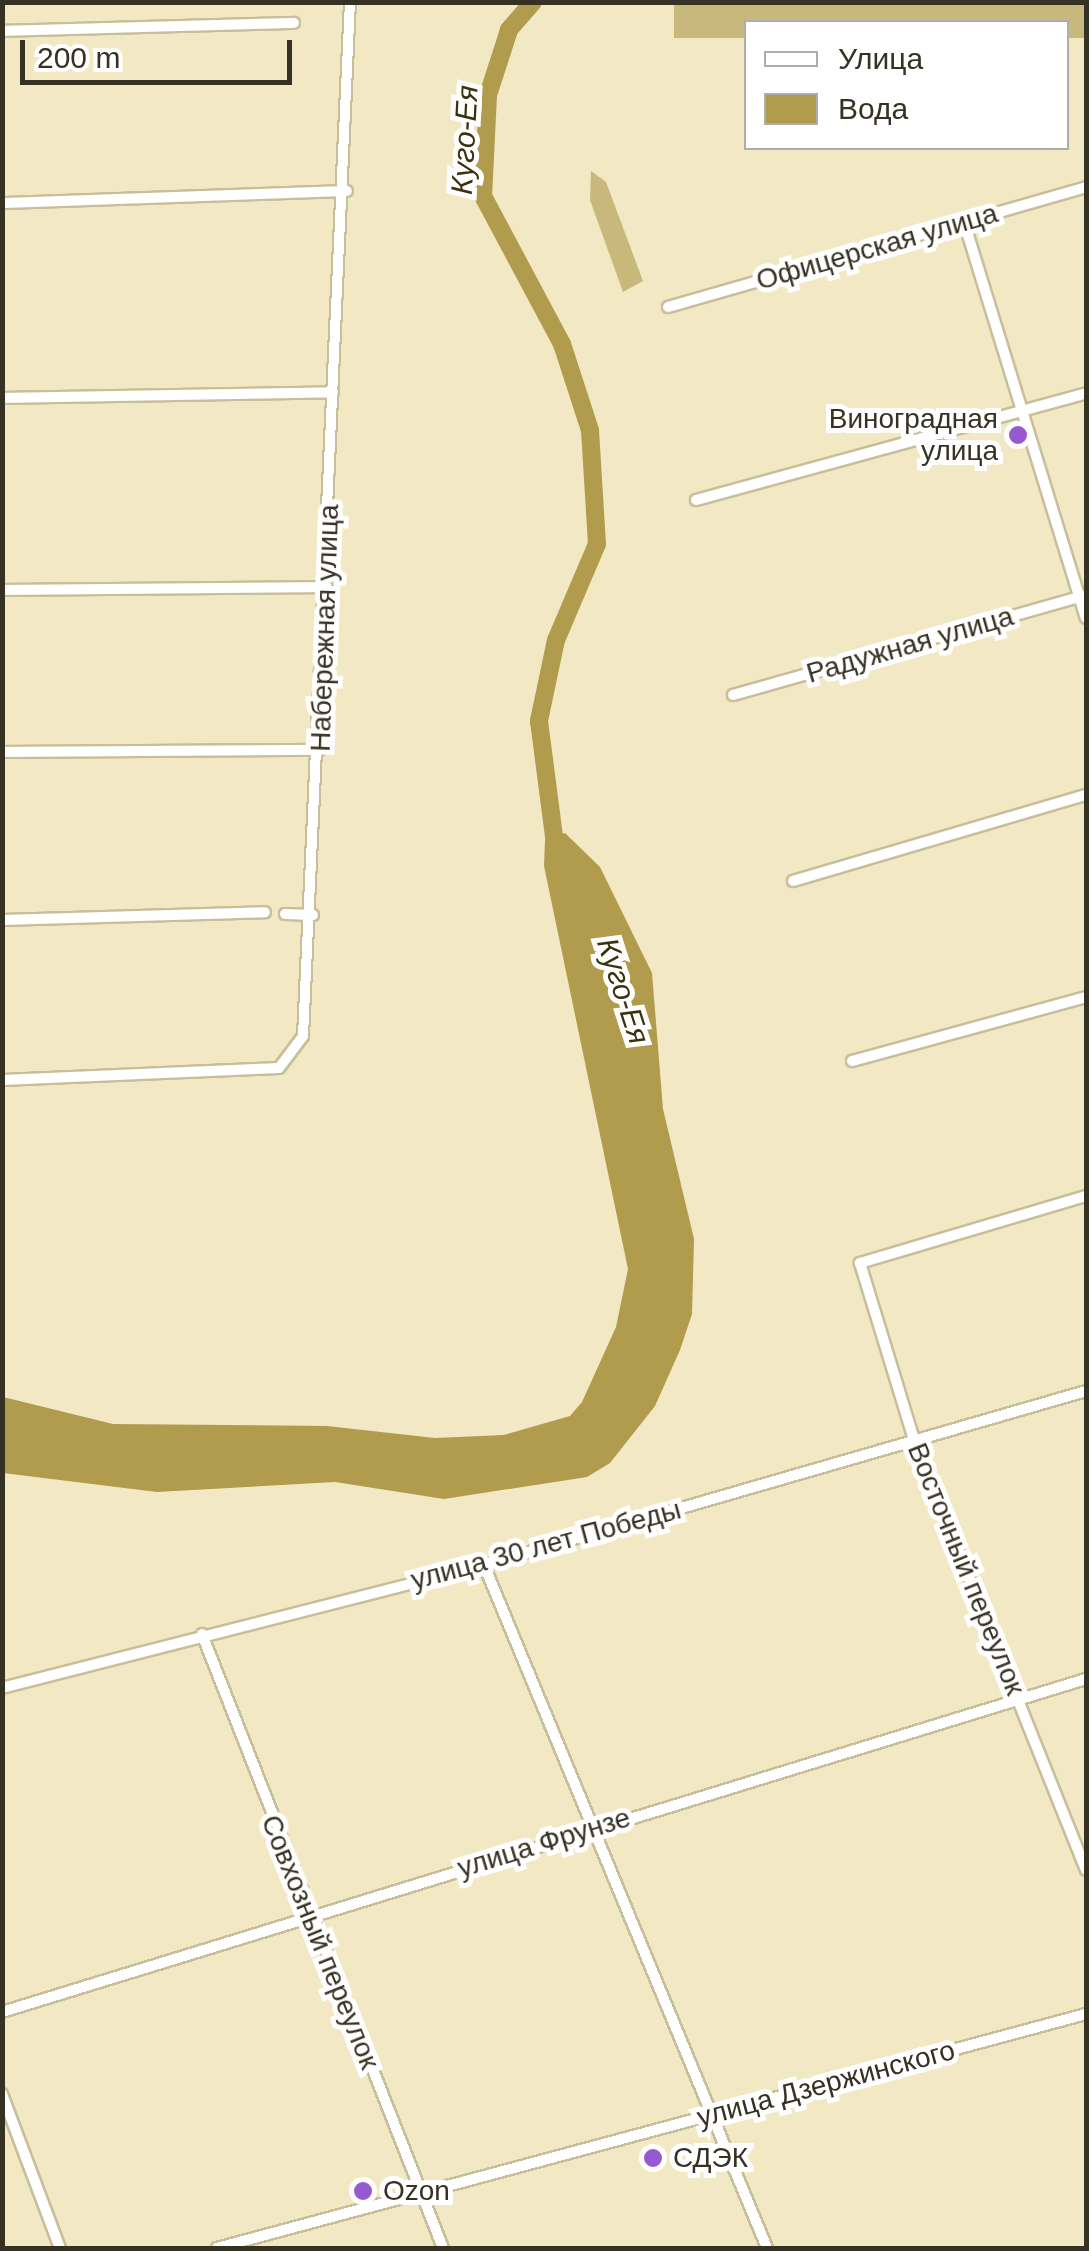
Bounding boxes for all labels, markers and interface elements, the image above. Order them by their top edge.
scale bar [25,20,298,82]
legend [744,20,1069,150]
text: 200 m [37,41,120,74]
text: Улица [838,42,923,75]
water label: Куго-Ея [444,84,486,196]
text: Вода [838,92,908,125]
street label: Офицерская улица [752,196,1002,298]
place label: Виноградная улица [829,402,998,468]
marker: Виноградная улица [1007,424,1029,446]
street label: Набережная улица [304,504,346,752]
street label: Радужная улица [803,599,1017,691]
water label: Куго-Ея [589,933,657,1049]
street label: Восточный переулок [900,1438,1032,1700]
street label: улица 30 лет Победы [407,1493,685,1597]
street label: улица Фрунзе [454,1801,634,1885]
street label: Совхозный переулок [254,1810,386,2074]
street label: улица Дзержинского [693,2033,959,2135]
place label: СДЭК [673,2141,748,2175]
marker: СДЭК [642,2147,664,2169]
place label: Ozon [383,2174,450,2208]
marker: Ozon [352,2180,374,2202]

